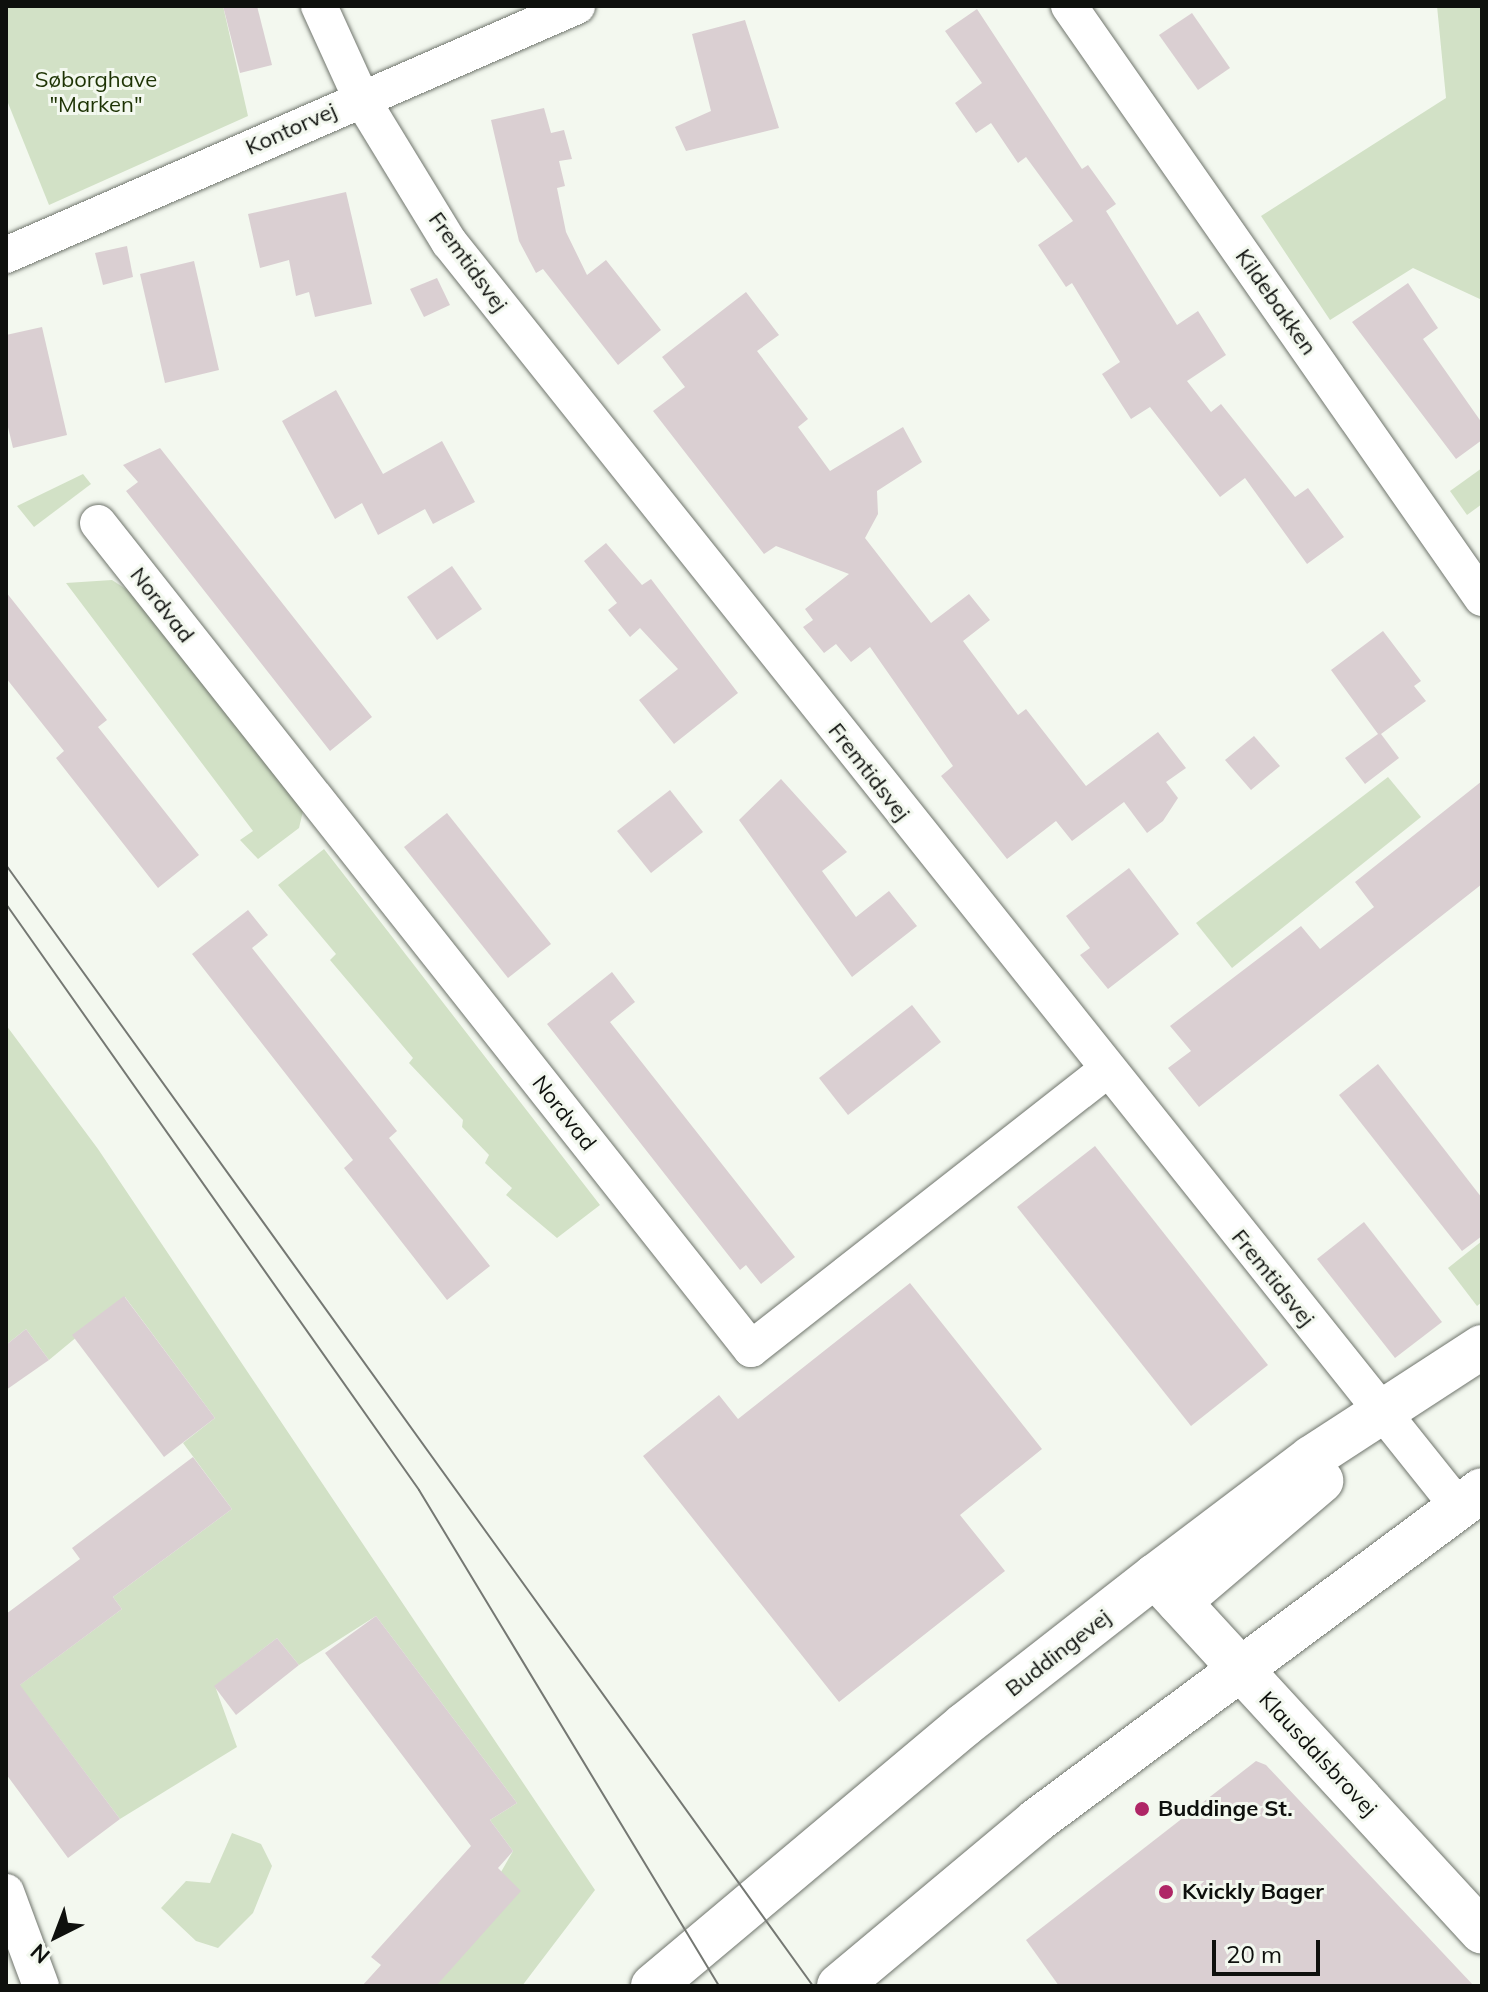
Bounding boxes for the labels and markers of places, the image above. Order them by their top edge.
place label: Buddinge St. [1158,1796,1293,1822]
marker: Buddinge St. [1133,1800,1151,1818]
place label: Kvickly Bager [1182,1879,1324,1905]
marker: Kvickly Bager [1157,1883,1175,1901]

